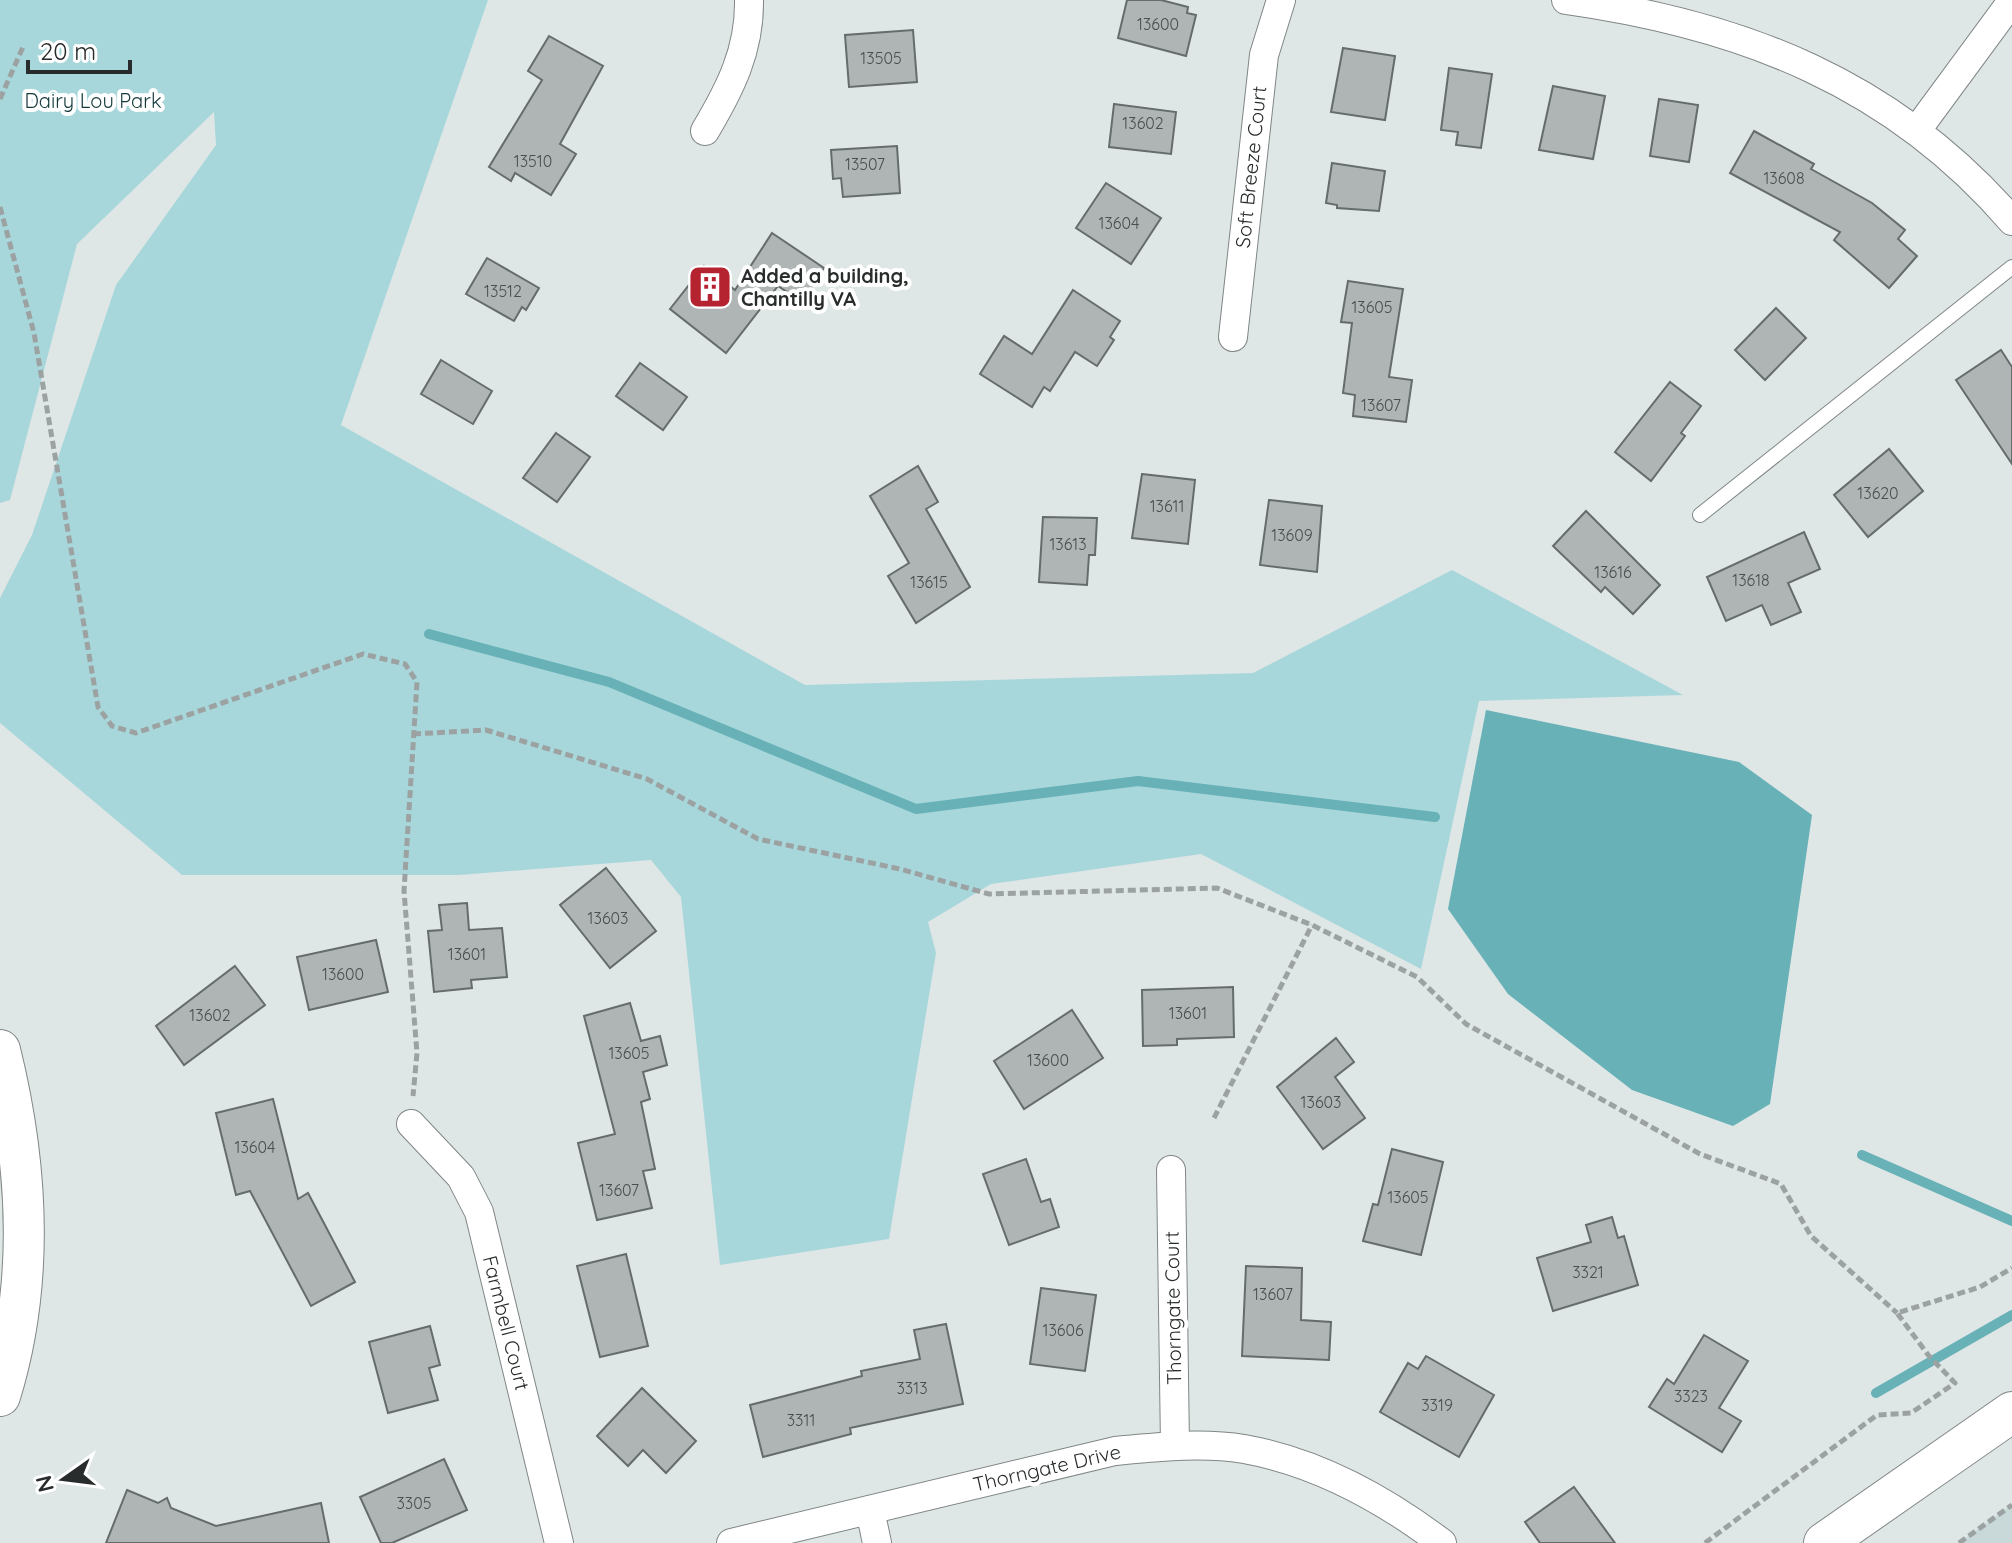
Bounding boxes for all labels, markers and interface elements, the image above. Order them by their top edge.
house number: 13600 [1137,14,1179,34]
scale bar [28,24,130,74]
text: 20 m [40,36,96,66]
house number: 13505 [860,48,902,68]
street label: Soft Breeze Court [1230,84,1271,249]
park label: Dairy Lou Park [24,88,162,113]
house number: 13602 [1122,113,1164,133]
house number: 13510 [514,151,552,171]
house number: 13507 [845,154,885,174]
house number: 13608 [1763,168,1805,188]
house number: 13604 [1099,213,1139,233]
building icon: Added a building, Chantilly VA [686,263,734,311]
place label: Added a building, Chantilly VA [741,263,909,311]
house number: 13512 [484,281,522,301]
house number: 13605 [1351,297,1393,317]
house number: 13607 [1361,395,1401,415]
house number: 13620 [1857,483,1899,503]
house number: 13611 [1150,496,1184,516]
house number: 13609 [1271,525,1313,545]
house number: 13613 [1049,534,1087,554]
house number: 13616 [1594,562,1632,582]
house number: 13618 [1732,570,1770,590]
house number: 13615 [910,572,948,592]
house number: 13603 [588,908,628,928]
house number: 13601 [448,944,486,964]
house number: 13600 [322,964,364,984]
house number: 13601 [1169,1003,1207,1023]
house number: 13602 [189,1005,231,1025]
house number: 13605 [608,1043,650,1063]
house number: 13600 [1027,1050,1069,1070]
house number: 13603 [1301,1092,1341,1112]
house number: 13604 [235,1137,275,1157]
house number: 13607 [599,1180,639,1200]
house number: 13605 [1387,1187,1429,1207]
street label: Thorngate Court [1159,1231,1186,1385]
street label: Farmbell Court [478,1253,535,1393]
house number: 3321 [1572,1262,1604,1282]
house number: 13607 [1253,1284,1293,1304]
house number: 13606 [1042,1320,1084,1340]
house number: 3313 [896,1378,928,1398]
house number: 3323 [1674,1386,1708,1406]
house number: 3319 [1421,1395,1453,1415]
house number: 3311 [787,1410,815,1430]
street label: Thorngate Drive [971,1438,1123,1497]
north arrow [24,1439,104,1519]
text: N [29,1473,60,1495]
house number: 3305 [396,1493,432,1513]

